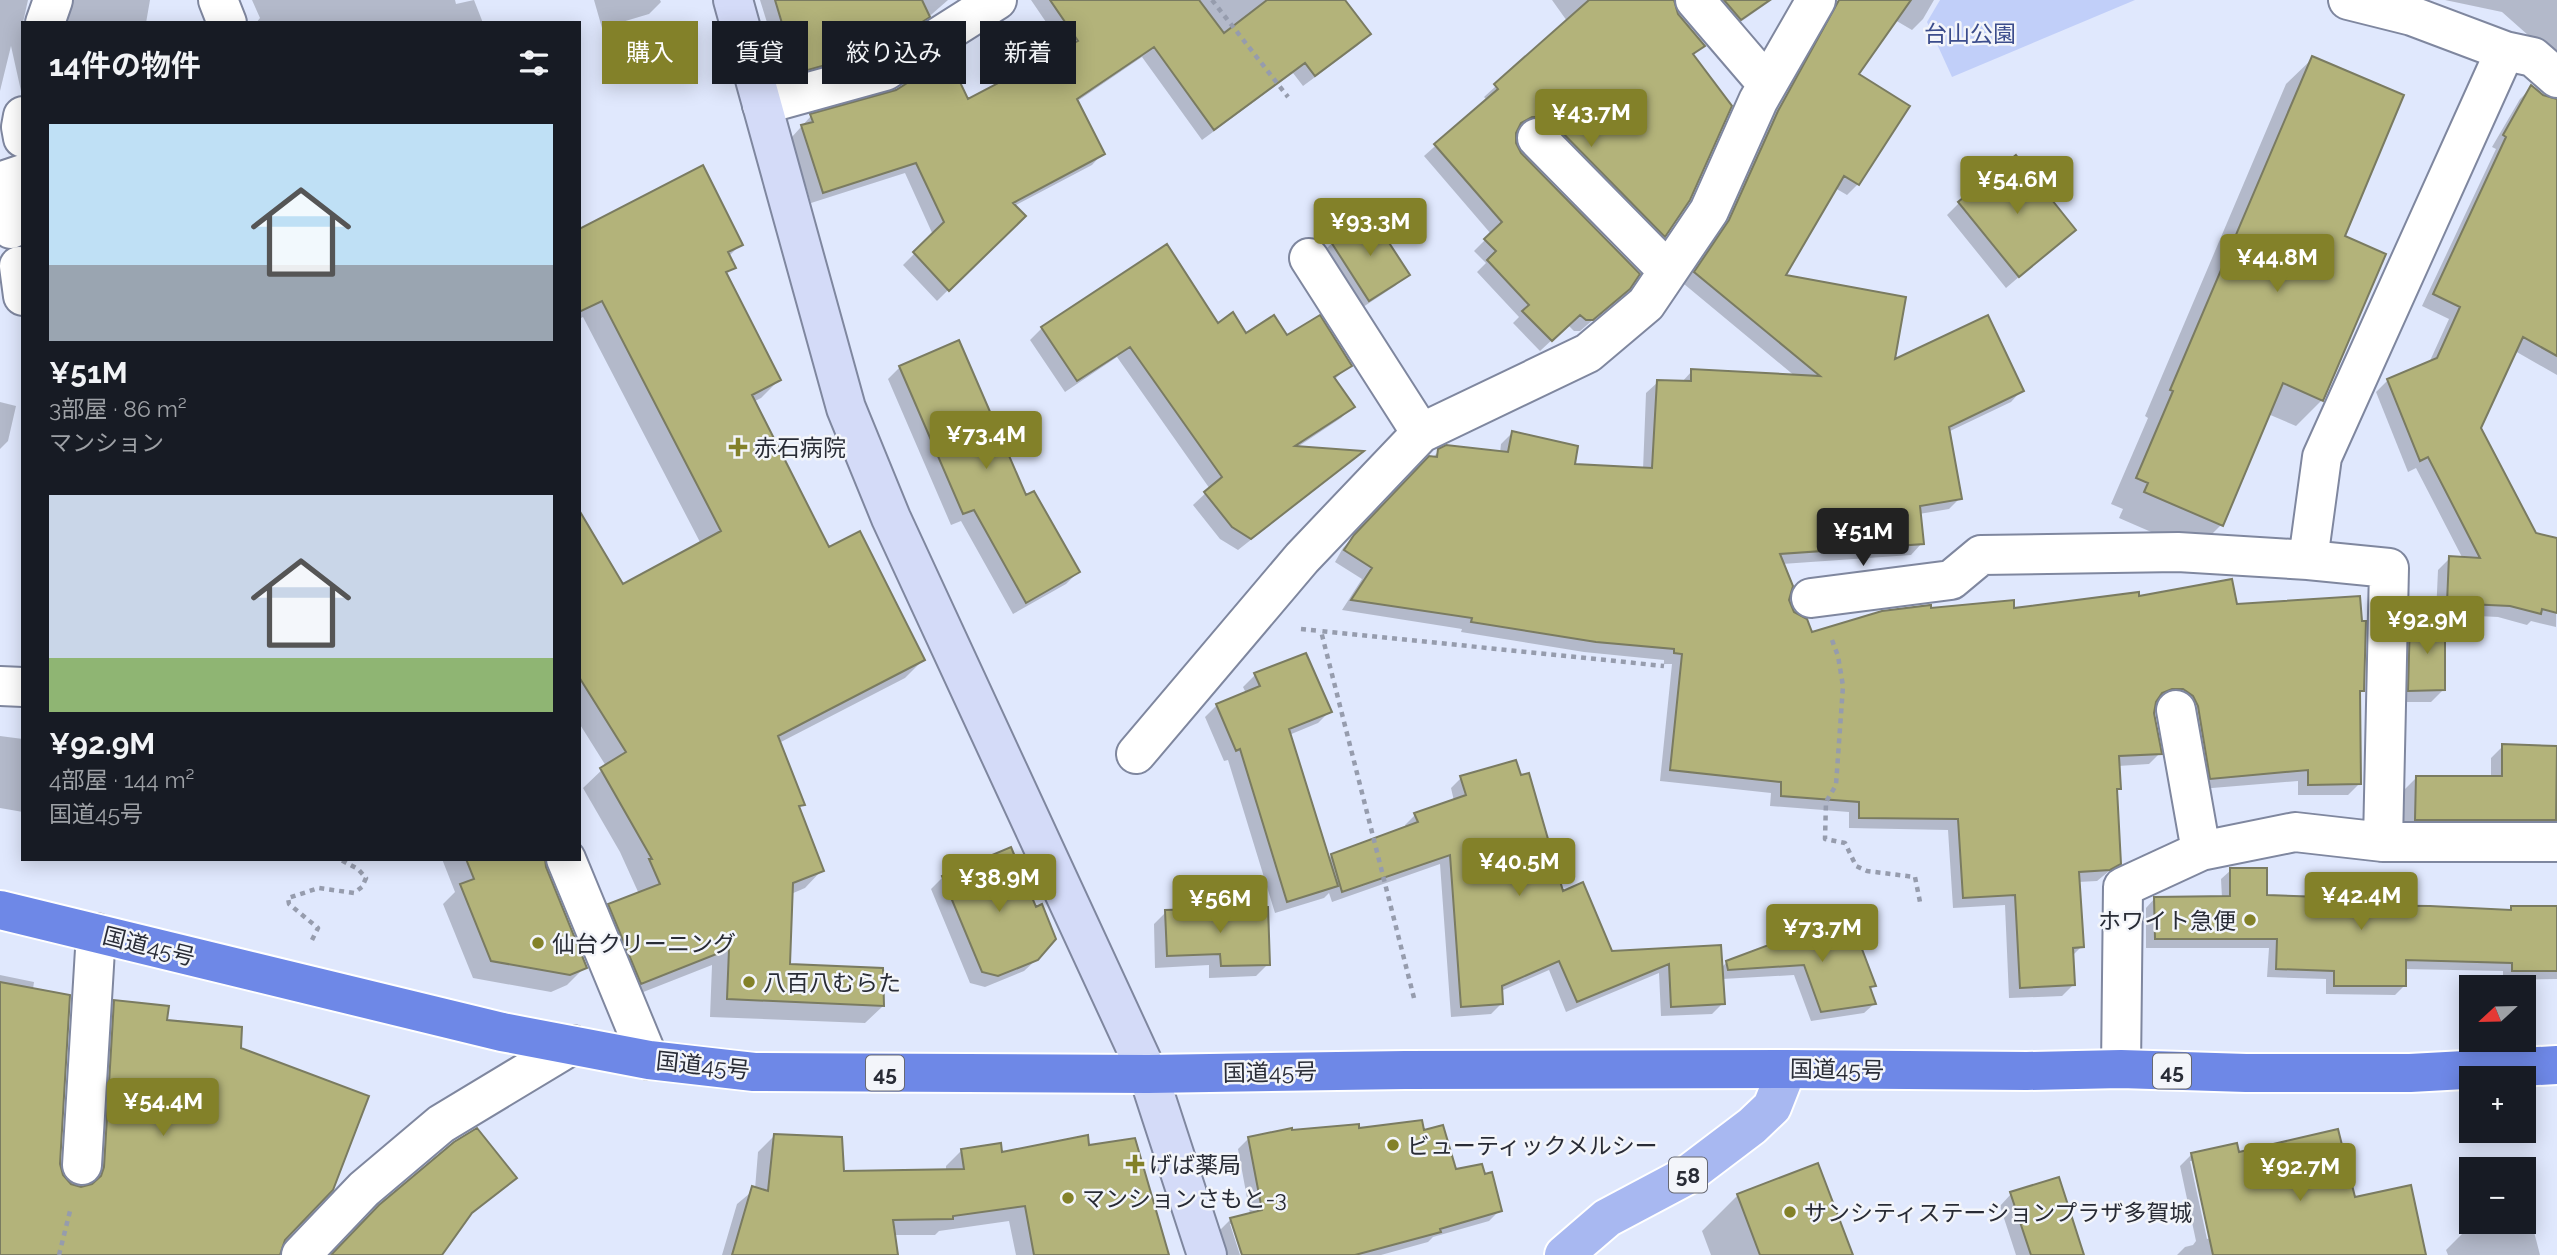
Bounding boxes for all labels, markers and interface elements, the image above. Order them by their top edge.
park label: 台山公園 [1924,20,2016,47]
chip: 購入 [602,21,698,84]
chip: 賃貸 [712,21,808,84]
chip: 絞り込み [822,21,966,84]
chip: 新着 [980,21,1076,84]
icon: filters [515,44,553,82]
text: 14件の物件 [49,48,201,83]
pin: ¥43.7M [1534,90,1648,149]
text: ¥43.7M [1551,98,1631,125]
pin: ¥54.6M [1960,156,2074,216]
text: ¥54.6M [1976,165,2058,192]
icon: home [238,169,364,295]
pin: ¥93.3M [1313,198,1427,258]
text: ¥93.3M [1330,207,1410,234]
pin: ¥44.8M [2220,234,2334,294]
text: ¥44.8M [2236,243,2318,270]
text: ¥51M [49,355,128,390]
text: 3部屋 · 86 m² [49,395,187,422]
pin: ¥73.4M [929,412,1043,471]
text: ¥73.4M [946,420,1026,447]
text: マンション [49,429,164,456]
place label: 赤石病院 [754,434,846,461]
marker: 赤石病院 [728,437,748,457]
pin: ¥51M [1822,508,1904,568]
text: ¥51M [1833,517,1893,544]
icon: home [238,540,364,666]
pin: ¥92.9M [2370,596,2484,656]
text: ¥92.9M [2386,605,2468,632]
text: ¥92.9M [49,726,155,761]
text: 4部屋 · 144 m² [49,766,195,793]
text: 国道45号 [49,800,143,827]
pin: ¥40.5M [1462,838,1576,898]
text: ¥40.5M [1478,847,1560,874]
pin: ¥38.9M [942,855,1056,914]
text: ¥38.9M [958,863,1040,890]
pin: ¥42.4M [2304,872,2418,932]
pin: ¥56M [1179,876,1261,935]
text: ¥42.4M [2321,881,2401,908]
text: ¥56M [1189,884,1251,911]
pin: ¥73.7M [1765,904,1879,964]
place label: ホワイト急便 [2098,907,2236,934]
marker: ホワイト急便 [2242,912,2258,928]
text: ¥73.7M [1782,913,1862,940]
street label: 国道45号 [100,922,198,970]
place label: 仙台クリーニング [552,930,736,957]
marker: 仙台クリーニング [530,935,546,951]
place label: 八百八むらた [763,969,901,996]
marker: 八百八むらた [741,974,757,990]
north arrow [2459,975,2536,1052]
map controls [2459,975,2536,1234]
street label: 国道45号 [655,1047,751,1083]
road number: 45 [2153,1054,2191,1088]
street label: 国道45号 [1790,1055,1884,1083]
road number: 45 [866,1056,904,1090]
street label: 国道45号 [1223,1058,1317,1086]
button: + [2459,1066,2536,1143]
pin: ¥54.4M [106,1078,220,1138]
text: ¥54.4M [123,1087,203,1114]
place label: ビューティックメルシー [1407,1132,1658,1159]
marker: ビューティックメルシー [1385,1137,1401,1153]
pin: ¥92.7M [2243,1144,2357,1203]
place label: げば薬局 [1149,1151,1241,1178]
text: ¥92.7M [2260,1152,2340,1179]
marker: げば薬局 [1127,1156,1143,1172]
button: − [2459,1157,2536,1234]
road number: 58 [1669,1158,1707,1192]
place label: マンションさもと-3 [1082,1185,1287,1212]
marker: マンションさもと-3 [1060,1190,1076,1206]
place label: サンシティステーションプラザ多賀城 [1804,1199,2192,1226]
marker: サンシティステーションプラザ多賀城 [1782,1204,1798,1220]

